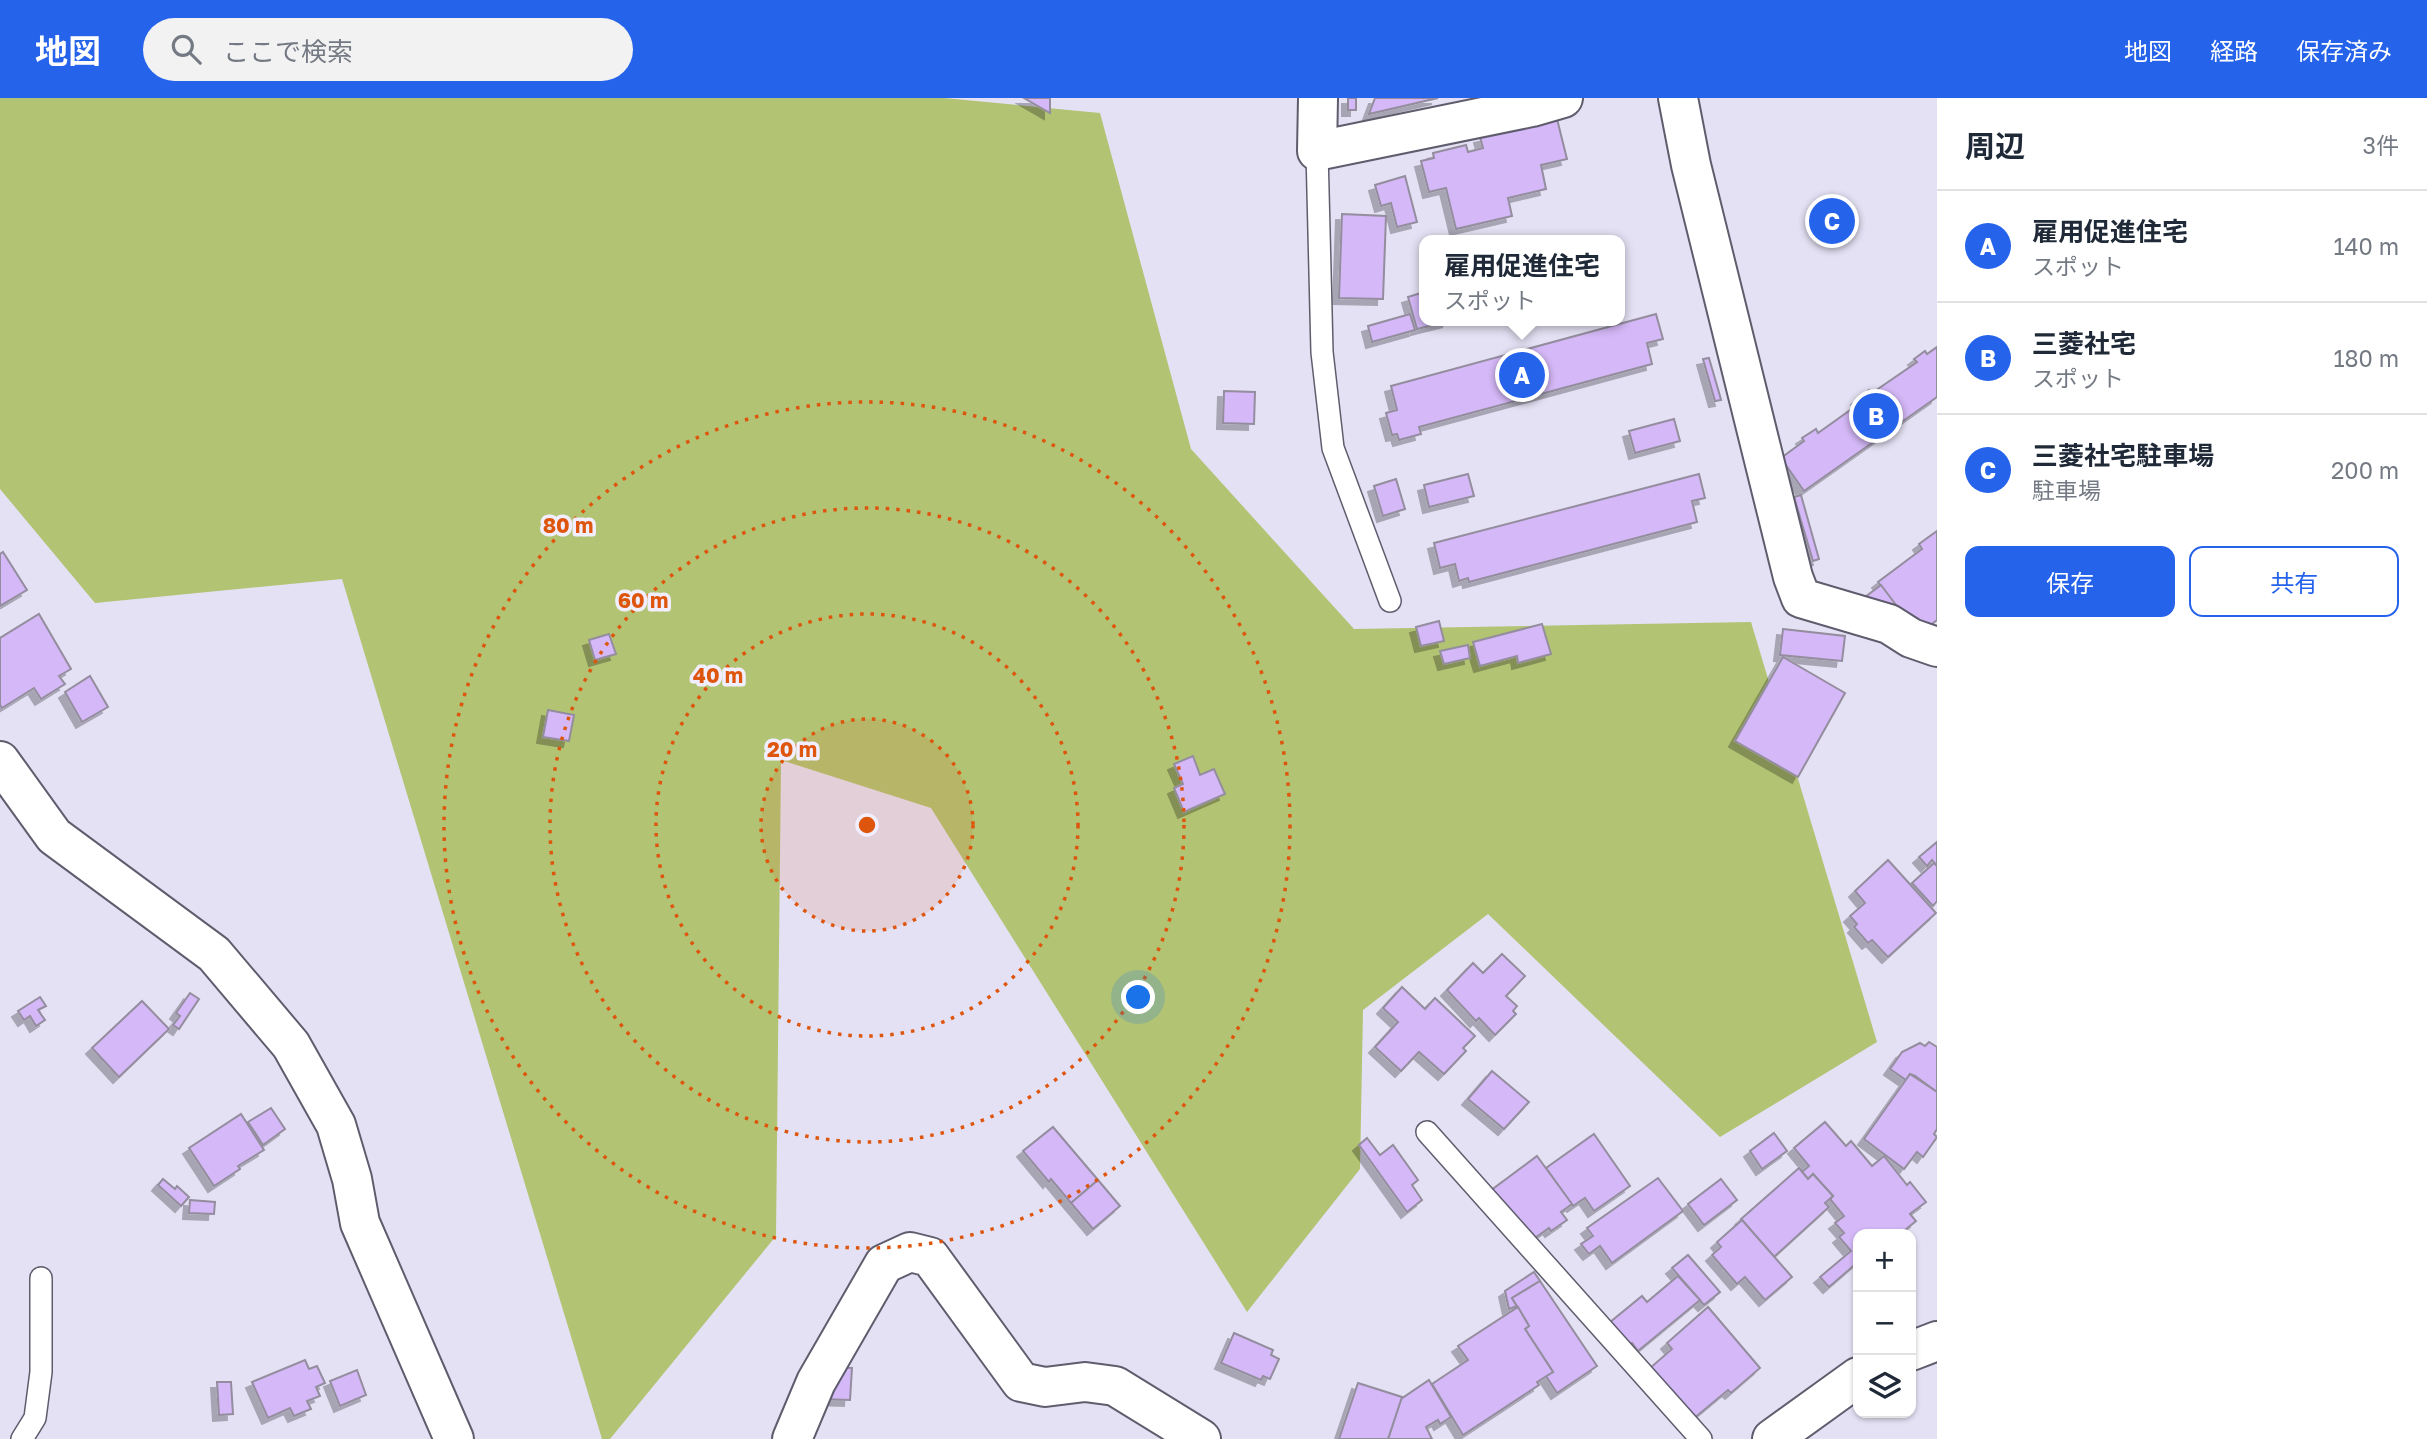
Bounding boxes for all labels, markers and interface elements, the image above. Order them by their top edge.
search box [143,18,633,81]
icon: search [167,30,205,68]
text: 地図 [35,31,101,70]
text: ここで検索 [223,36,353,67]
text: 地図 [2124,36,2172,65]
text: 経路 [2210,36,2258,65]
text: 保存済み [2296,36,2392,65]
text: 周辺 [1965,128,2025,164]
text: 3件 [2363,131,2399,159]
pin: C [1809,195,1855,247]
text: 雇用促進住宅 [2032,216,2188,247]
text: A [1980,232,1996,260]
text: 140 m [2333,232,2399,260]
popup [1419,235,1625,326]
text: 雇用促進住宅 [1444,250,1600,281]
text: スポット [2032,252,2124,280]
text: スポット [1444,286,1536,314]
text: 三菱社宅 [2032,328,2136,359]
text: B [1980,344,1996,372]
text: 180 m [2333,344,2399,372]
pin: A [1499,349,1545,401]
text: スポット [2032,364,2124,392]
pin: B [1853,390,1899,442]
text: 三菱社宅駐車場 [2032,440,2214,471]
text: C [1980,456,1996,484]
text: 200 m [2331,456,2399,484]
text: 駐車場 [2032,476,2101,504]
text: 80 m [543,512,593,538]
button: 保存 [1965,546,2175,617]
button: 共有 [2189,546,2399,617]
text: 60 m [618,587,668,613]
text: 40 m [693,662,743,688]
text: 20 m [767,736,817,762]
centre of rings [855,813,879,837]
your location [1121,980,1155,1014]
map controls [1853,1229,1916,1418]
button: + [1853,1229,1916,1292]
button: − [1853,1292,1916,1355]
button: layers [1853,1355,1916,1418]

